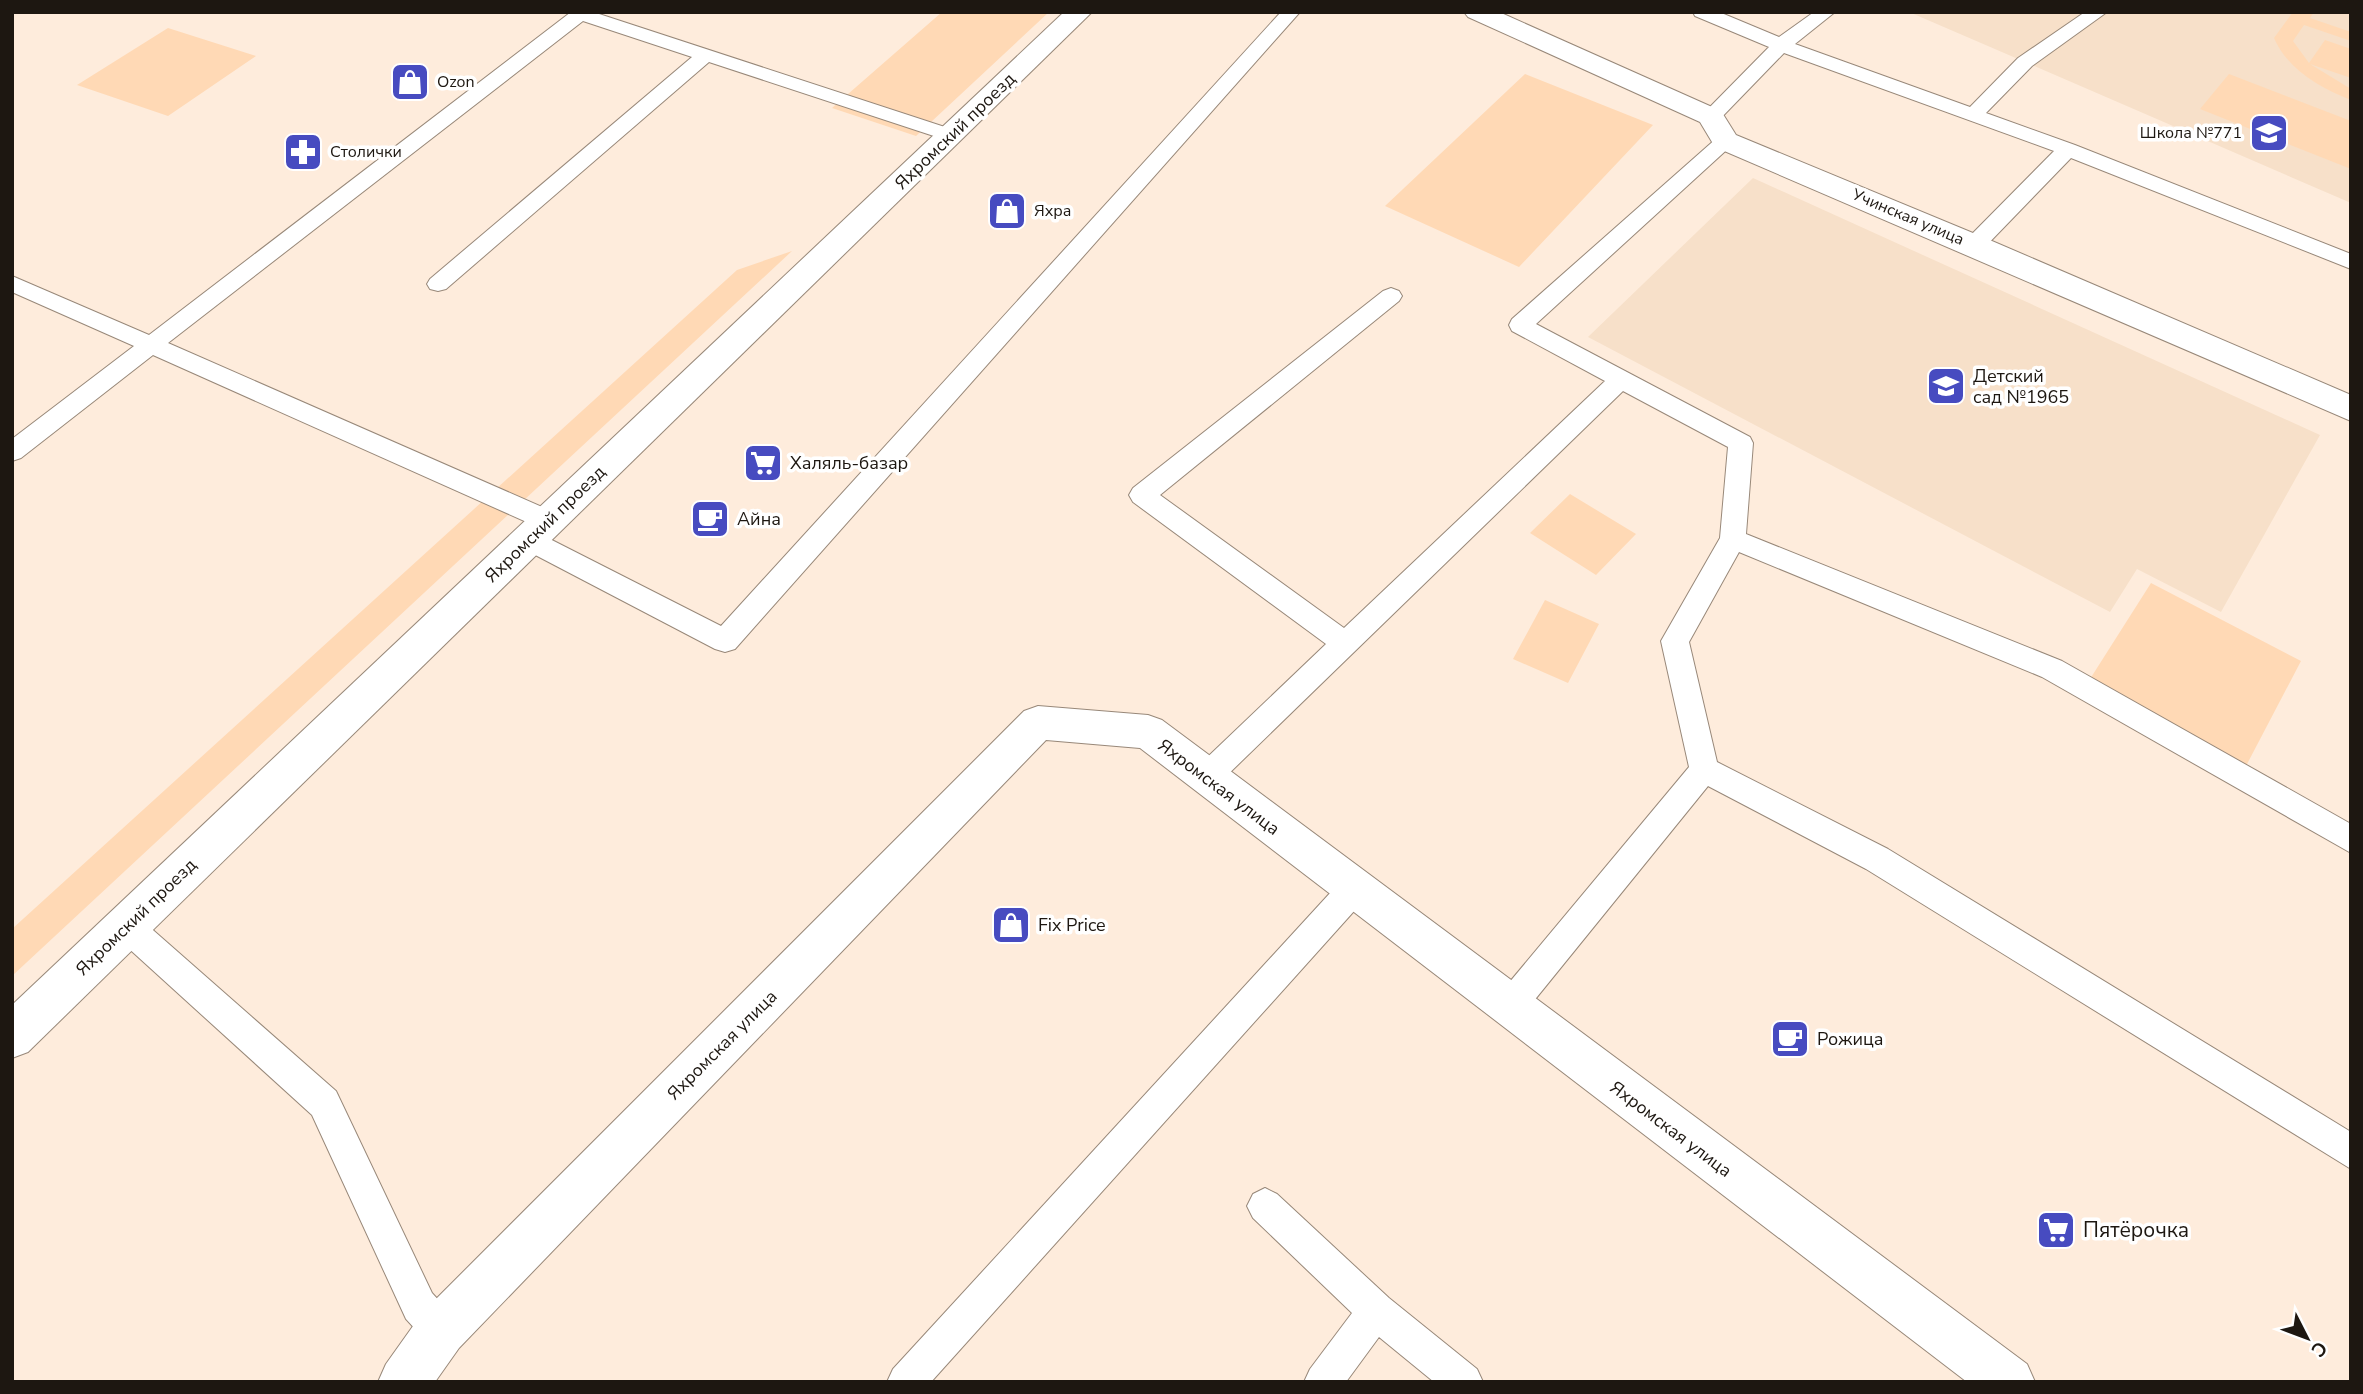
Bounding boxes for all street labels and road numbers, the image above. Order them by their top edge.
street label: Яхромский проезд [889,67,1021,195]
street label: Учинская улица [1848,183,1967,251]
street label: Яхромский проезд [479,460,611,588]
street label: Яхромская улица [1153,733,1285,841]
street label: Яхромский проезд [70,853,202,981]
street label: Яхромская улица [662,985,782,1105]
street label: Яхромская улица [1605,1075,1737,1183]

